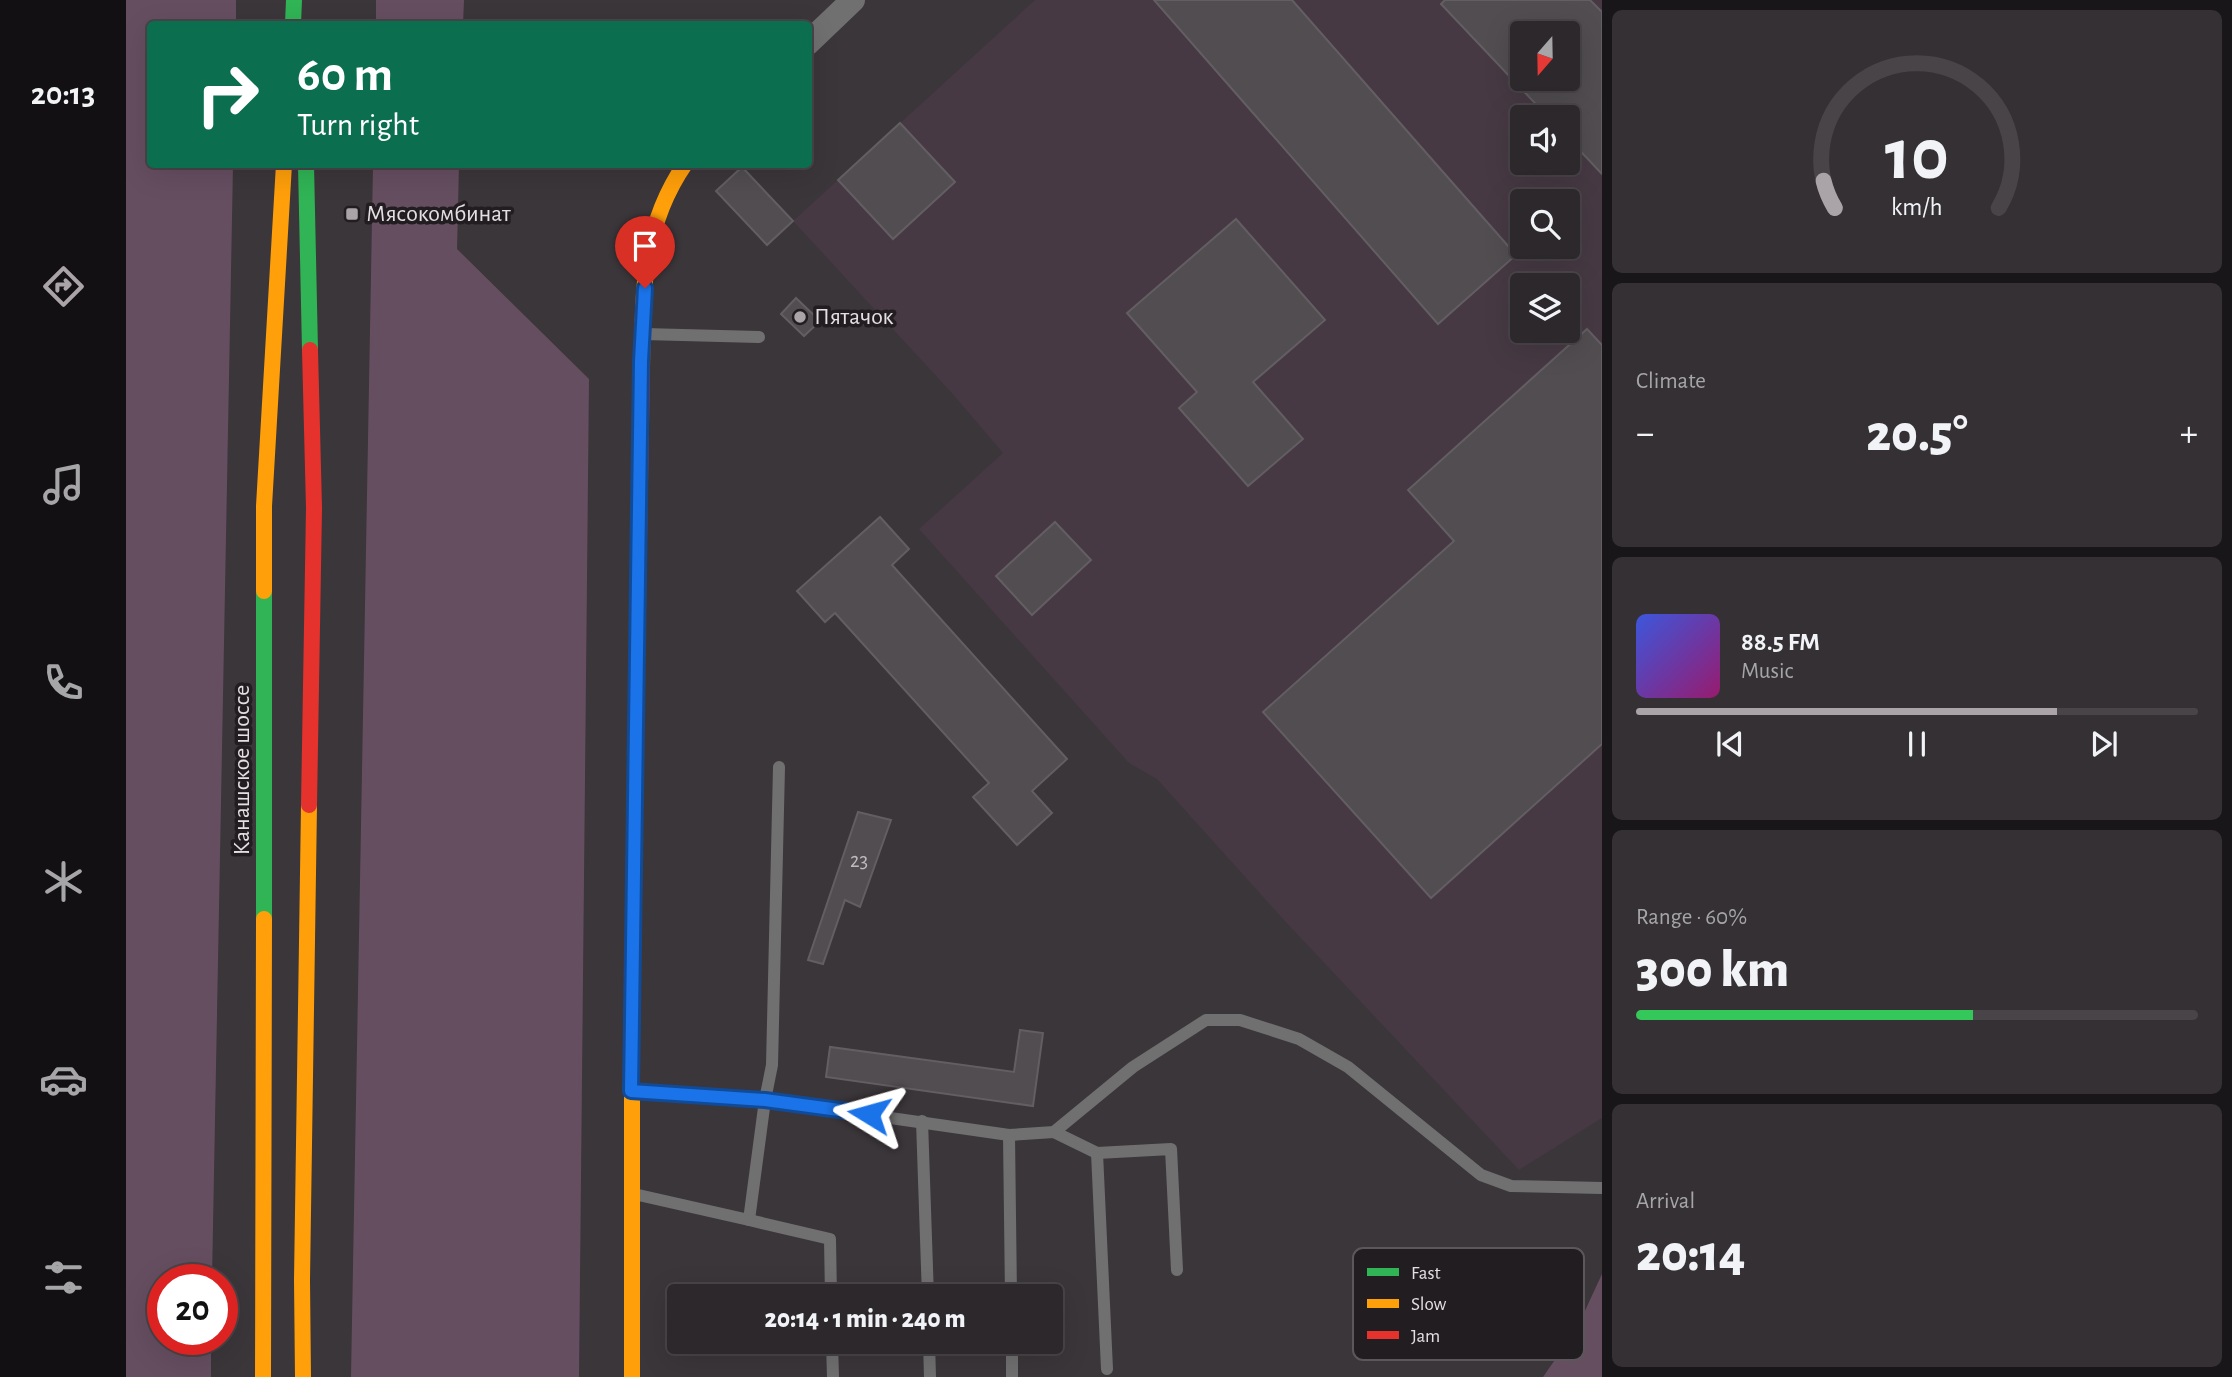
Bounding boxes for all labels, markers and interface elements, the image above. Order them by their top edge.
north arrow [1510,21,1580,91]
map controls [1510,21,1580,343]
icon: right [182,49,273,140]
text: 60 m [297,51,393,100]
text: 20:13 [31,78,95,110]
button: sound [1510,105,1580,175]
text: Turn right [297,109,419,141]
text: 10 [1885,120,1949,193]
button: search [1510,189,1580,259]
text: km/h [1891,195,1943,220]
place label: Мясокомбинат [366,202,511,226]
marker: Мясокомбинат [344,206,360,222]
pin [615,216,675,288]
icon: arrive [626,227,664,265]
icon: directions [39,262,88,311]
button: layers [1510,273,1580,343]
place label: Пятачок [814,305,894,329]
marker: Пятачок [792,309,808,325]
text: Climate [1636,370,1706,393]
text: 20.5° [1866,408,1968,460]
text: − [1636,415,1654,453]
text: + [2180,415,2198,453]
icon: music [39,460,88,509]
text: 88.5 FM [1741,629,1820,655]
icon: phone [39,658,88,707]
text: Music [1741,660,1793,683]
street label: Канашское шоссе [230,685,254,855]
icon: previous [1711,725,1749,763]
icon: pause [1898,725,1936,763]
icon: next [2085,725,2123,763]
house number: 23 [850,850,868,871]
icon: climate [39,857,88,906]
text: Range · 60% [1636,906,1747,929]
text: 300 km [1636,944,1789,996]
icon: car [39,1055,88,1104]
position arrow [832,1077,906,1151]
text: Arrival [1636,1190,1695,1213]
text: 20:14 [1636,1228,1746,1280]
legend [1353,1248,1584,1360]
icon: filters [39,1253,88,1302]
speed limit sign: 20 [147,1264,238,1355]
text: Fast [1411,1264,1441,1283]
text: Slow [1411,1295,1447,1314]
text: 20:14 · 1 min · 240 m [764,1306,966,1332]
text: Jam [1411,1327,1440,1346]

